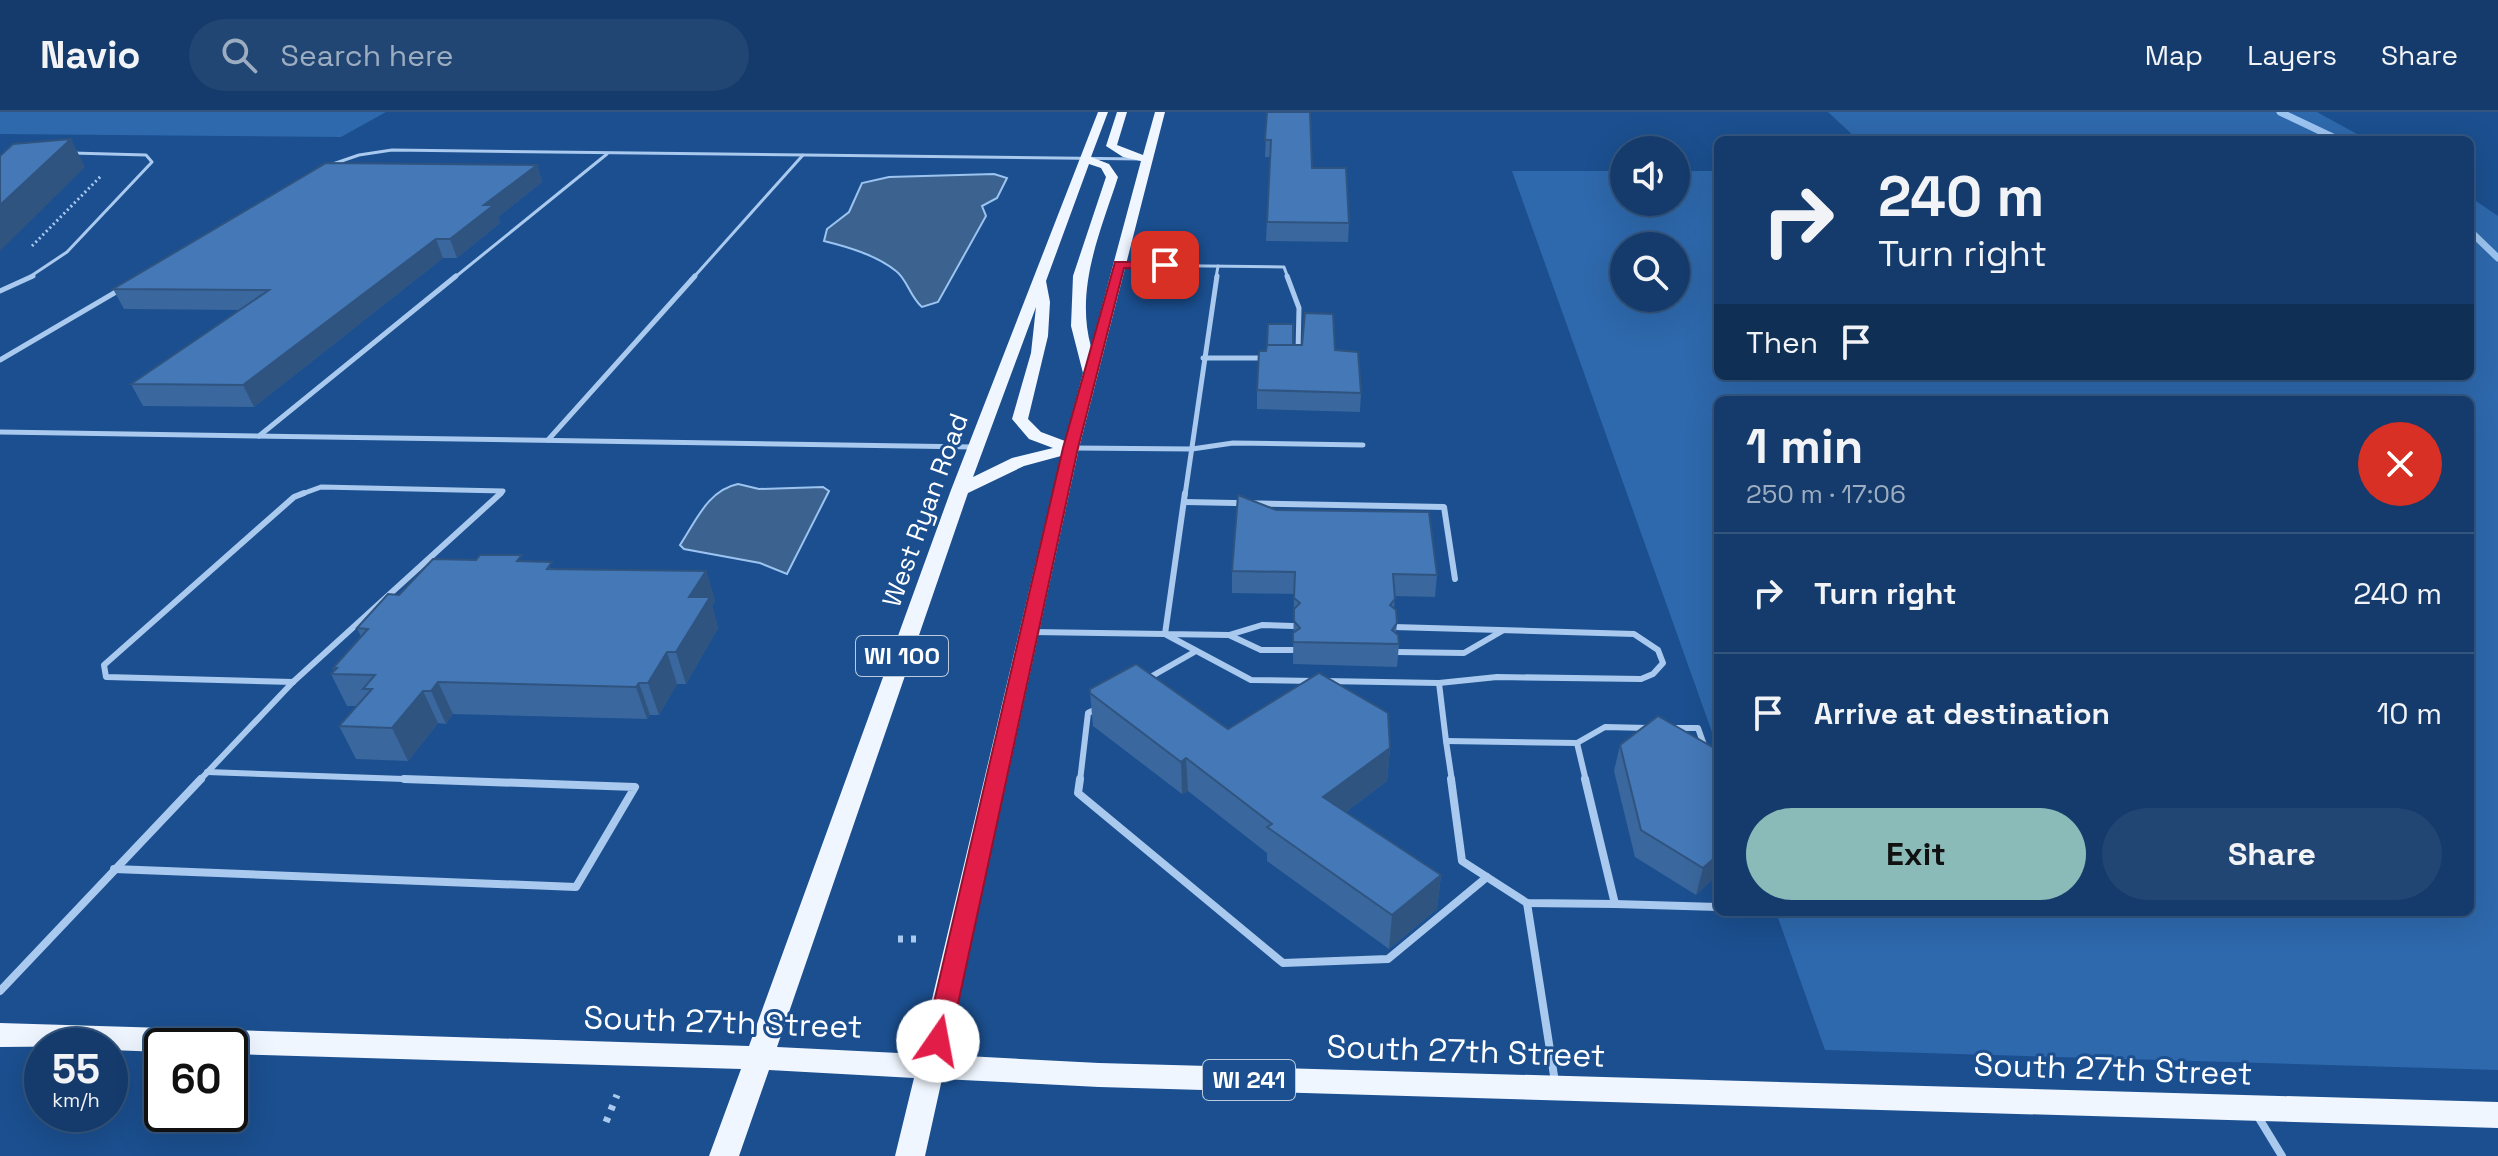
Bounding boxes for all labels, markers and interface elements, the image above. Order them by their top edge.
search box [189,19,749,91]
text: Navio [40,31,141,79]
icon: search [217,33,261,77]
text: Search here [281,36,453,75]
text: Map [2145,37,2203,73]
text: Layers [2247,37,2337,73]
text: Share [2381,37,2458,73]
map controls [1610,136,1690,312]
button: sound [1610,136,1690,216]
text: 240 m [1878,161,2044,232]
icon: right [1746,168,1850,272]
pin [1131,231,1199,299]
text: Turn right [1878,231,2047,277]
button: search [1610,232,1690,312]
icon: arrive [1143,243,1187,287]
icon: arrive [1834,320,1878,364]
text: Then [1746,323,1818,362]
street label: West Ryan Road [874,409,976,611]
text: 1 min [1746,416,1863,477]
button: close [2358,422,2442,506]
text: 250 m · 17:06 [1746,477,1906,511]
icon: right [1746,571,1790,615]
text: Turn right [1814,574,1957,613]
text: 240 m [2353,574,2442,613]
road number: WI 100 [856,636,948,676]
icon: arrive [1746,691,1790,735]
text: Arrive at destination [1814,694,2110,733]
text: 10 m [2377,694,2442,733]
button: Exit [1746,808,2086,900]
button: Share [2102,808,2442,900]
street label: South 27th Street [583,997,863,1047]
position arrow [896,999,980,1083]
street label: South 27th Street [1326,1026,1606,1076]
speed limit sign: 60 [144,1028,248,1132]
text: 55 [52,1044,100,1095]
street label: South 27th Street [1973,1044,2253,1094]
road number: WI 241 [1203,1060,1295,1100]
text: km/h [52,1087,100,1113]

